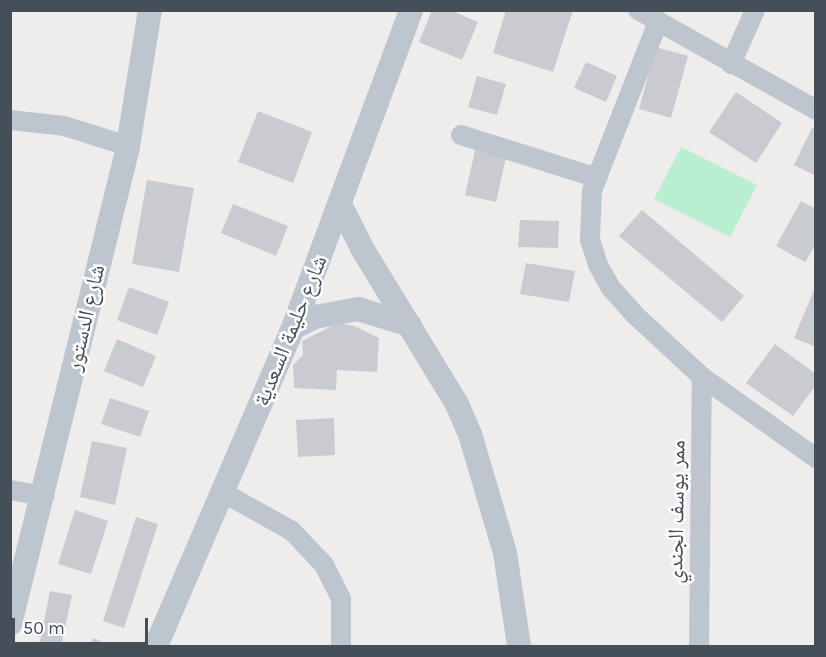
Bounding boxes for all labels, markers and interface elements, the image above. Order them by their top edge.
street label: شارع حليمة السعدية [249,252,333,410]
street label: شارع الدستور [61,262,111,374]
street label: ممر يوسف الجندي [663,440,691,584]
scale bar [15,606,152,644]
text: 50 m [23,617,65,639]

